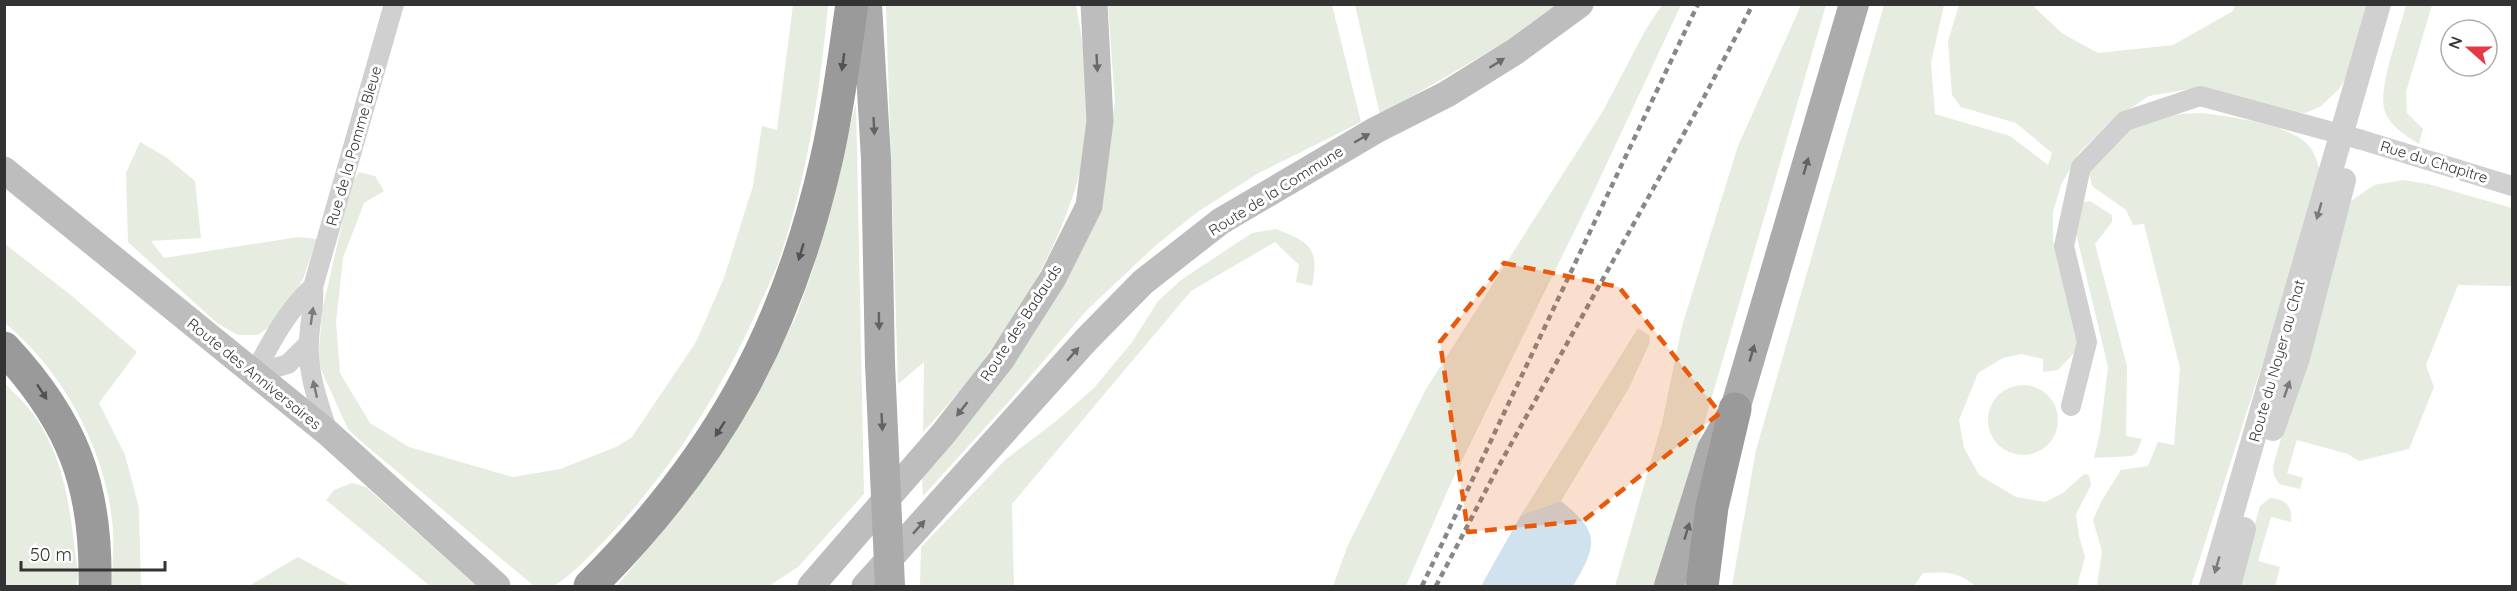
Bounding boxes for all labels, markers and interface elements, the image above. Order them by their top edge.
north arrow [2439,18,2499,78]
text: N [2444,34,2466,52]
one-way arrow [839,53,848,72]
one-way arrow [1093,53,1102,72]
one-way arrow [1488,57,1505,68]
street label: Rue de la Pomme Bleue [322,64,385,228]
one-way arrow [869,116,878,135]
one-way arrow [1354,133,1371,143]
street label: Rue du Chapitre [2378,136,2490,187]
street label: Route de la Commune [1205,141,1347,240]
one-way arrow [1802,157,1811,175]
one-way arrow [2314,201,2324,220]
one-way arrow [796,244,805,262]
street label: Route des Badauds [976,261,1065,385]
street label: Route du Noyer au Chat [2244,278,2309,444]
one-way arrow [308,306,317,325]
one-way arrow [874,311,884,330]
street label: Route des Anniversaires [184,314,325,433]
one-way arrow [1747,344,1757,362]
one-way arrow [1066,347,1079,362]
one-way arrow [309,380,319,398]
one-way arrow [2282,380,2292,398]
one-way arrow [36,384,48,400]
one-way arrow [957,402,969,417]
one-way arrow [878,413,887,432]
one-way arrow [714,421,725,437]
one-way arrow [912,520,925,535]
one-way arrow [1683,522,1692,540]
scale bar [21,534,165,572]
text: 50 m [30,543,72,566]
one-way arrow [2212,556,2221,574]

